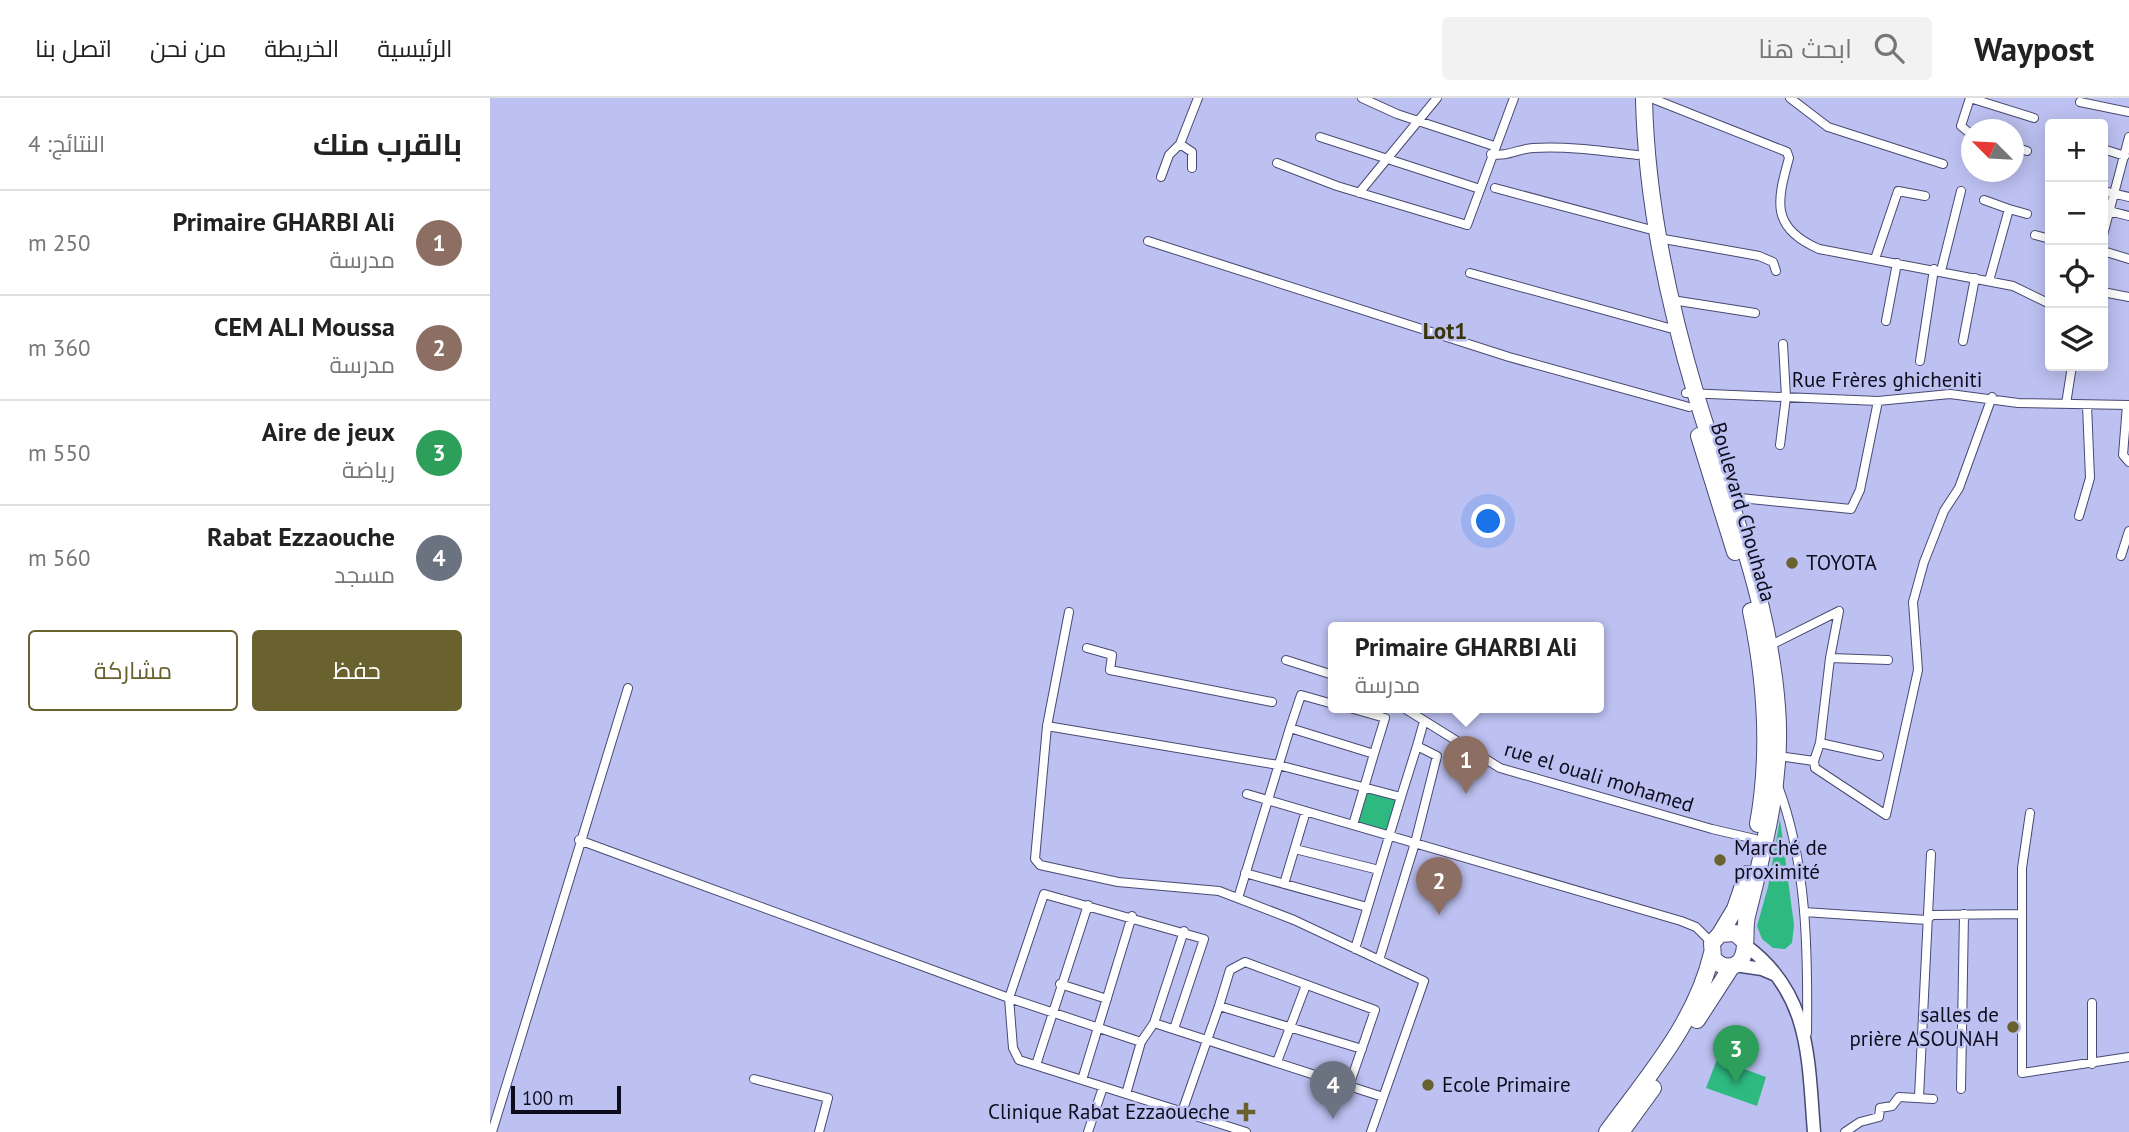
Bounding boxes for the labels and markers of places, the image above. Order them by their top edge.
place label: TOYOTA [1806,549,1878,576]
marker: TOYOTA [1784,555,1800,571]
pin: 1 [1443,736,1489,794]
place label: Marché de proximité [1734,834,1827,885]
marker: Marché de proximité [1712,852,1728,868]
pin: 2 [1416,857,1462,915]
place label: salles de prière ASOUNAH [1849,1001,1999,1052]
marker: salles de prière ASOUNAH [2005,1019,2021,1035]
pin: 3 [1713,1025,1759,1083]
pin: 4 [1310,1061,1356,1119]
place label: Ecole Primaire [1442,1071,1571,1098]
marker: Ecole Primaire [1420,1077,1436,1093]
place label: Clinique Rabat Ezzaoueche [988,1098,1230,1125]
marker: Clinique Rabat Ezzaoueche [1236,1102,1256,1122]

